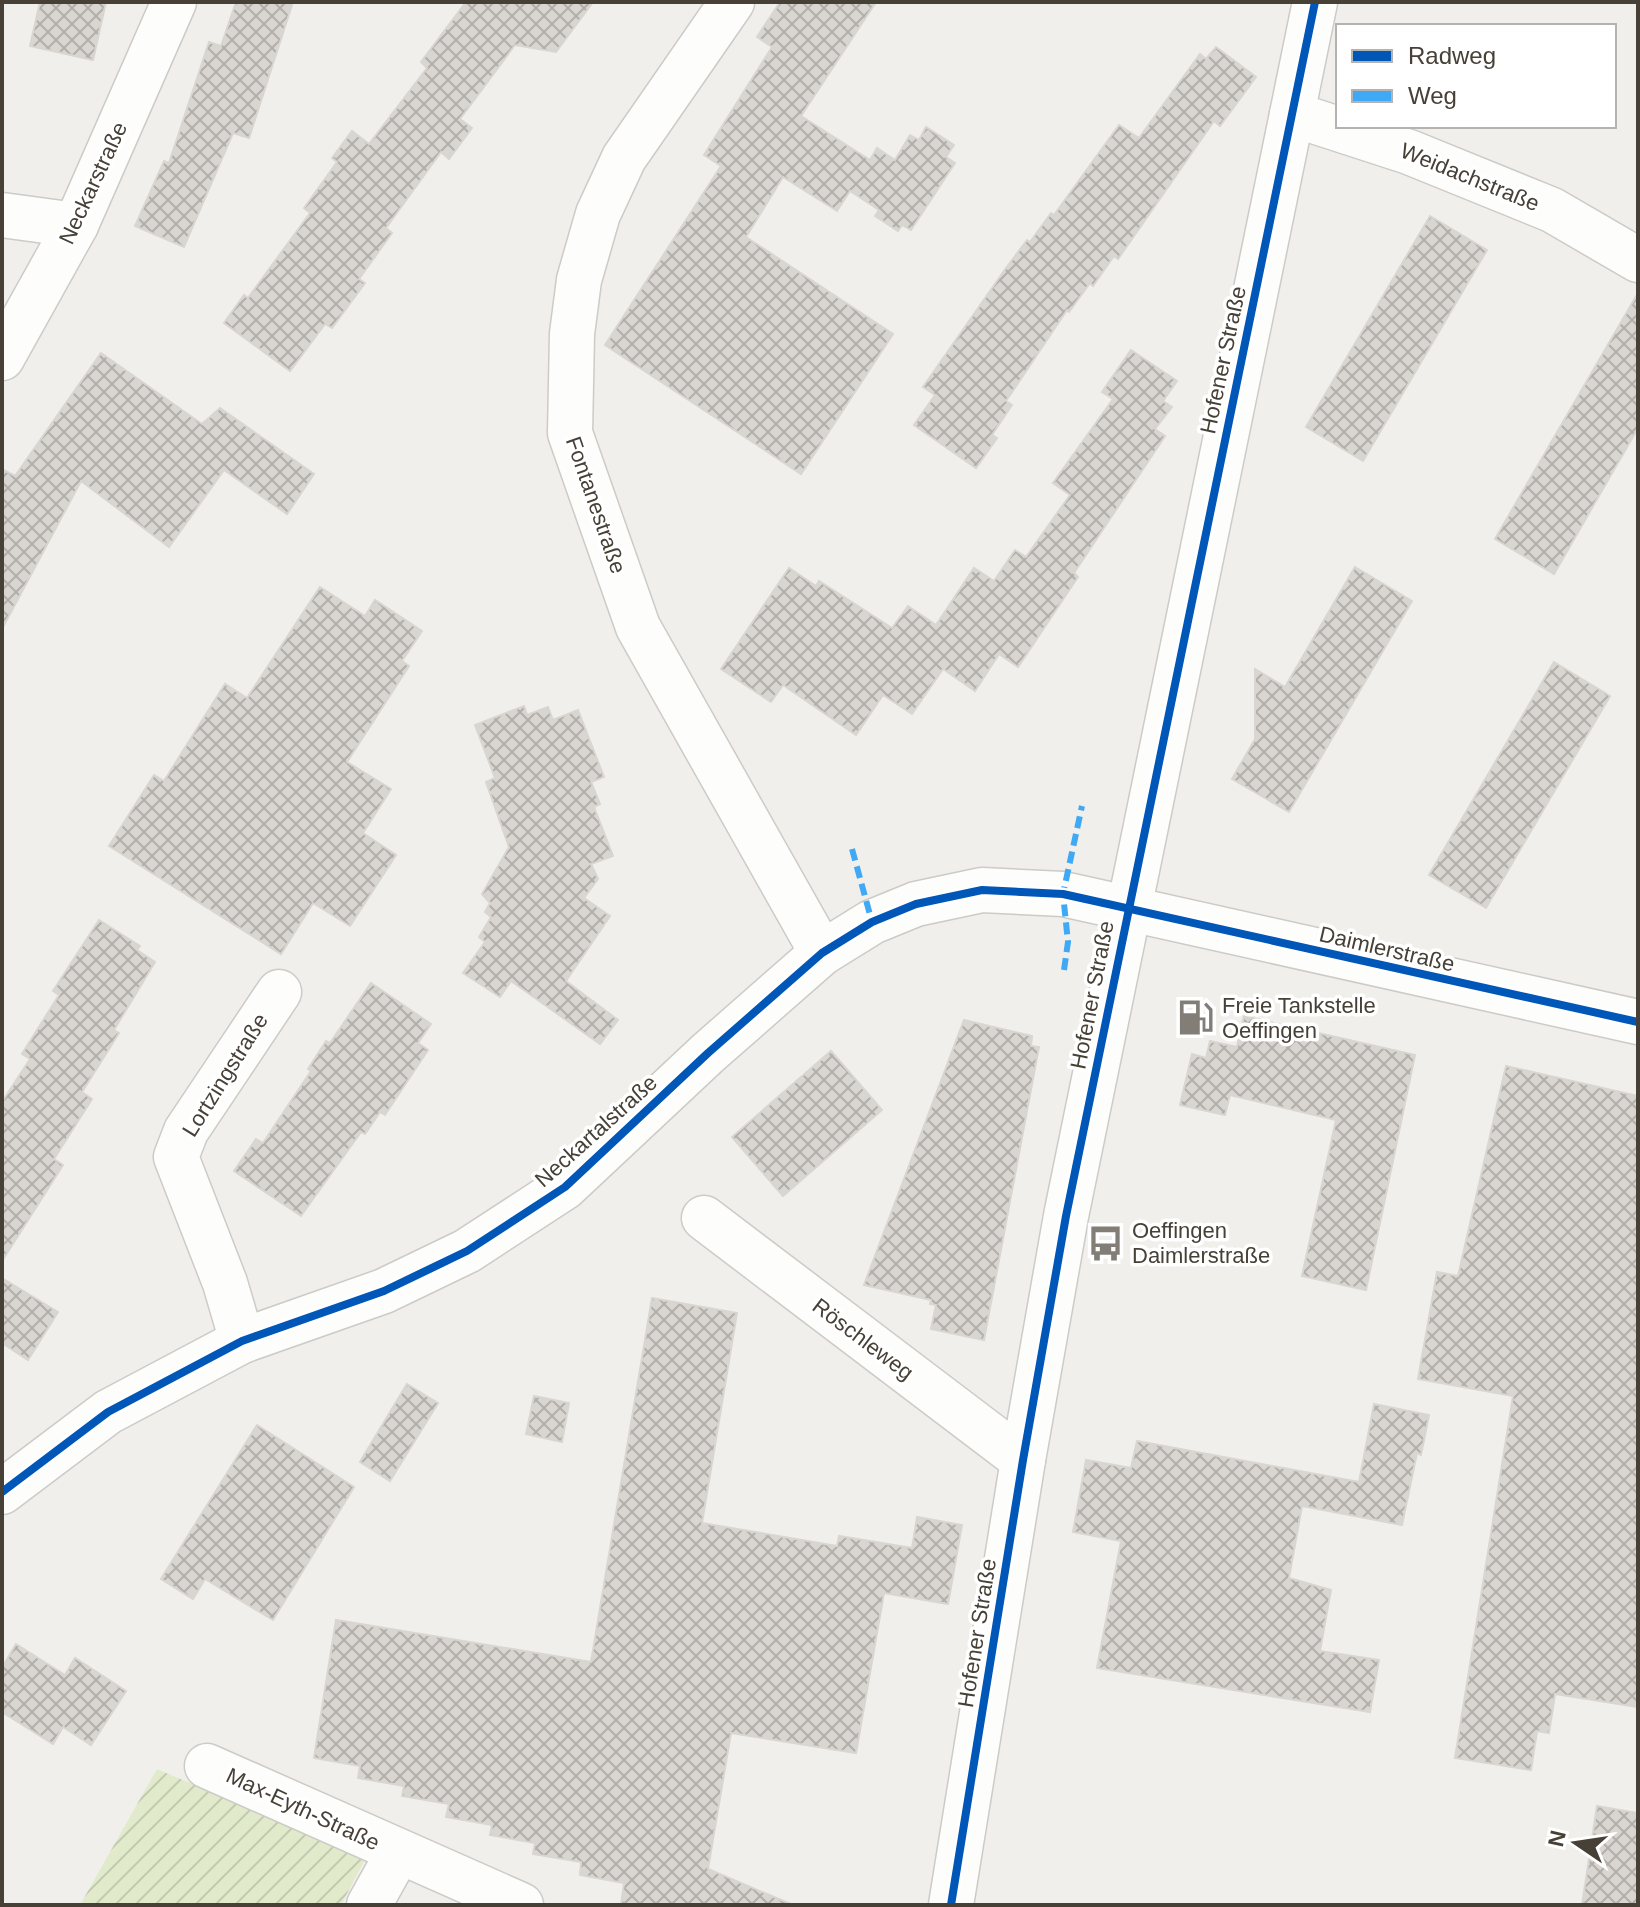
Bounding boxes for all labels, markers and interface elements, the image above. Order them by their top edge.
legend [1336,24,1616,128]
text: Radweg [1408,42,1496,69]
text: Weg [1408,82,1457,109]
street label: Neckarstraße [54,118,132,248]
street label: Weidachstraße [1397,138,1543,216]
street label: Hofener Straße [1195,284,1251,436]
street label: Fontanestraße [561,433,631,577]
street label: Hofener Straße [1065,919,1119,1071]
street label: Daimlerstraße [1317,921,1457,977]
place label: Freie Tankstelle Oeffingen [1222,993,1376,1043]
fuel station icon: Freie Tankstelle Oeffingen [1177,999,1215,1037]
street label: Lortzingstraße [177,1009,273,1141]
street label: Neckartalstraße [530,1070,662,1192]
place label: Oeffingen Daimlerstraße [1132,1218,1270,1268]
bus stop icon: Oeffingen Daimlerstraße [1087,1224,1125,1262]
street label: Röschleweg [808,1293,918,1385]
street label: Hofener Straße [953,1557,1001,1709]
street label: Max-Eyth-Straße [222,1763,384,1855]
north arrow [1536,1803,1616,1883]
text: N [1543,1828,1571,1849]

